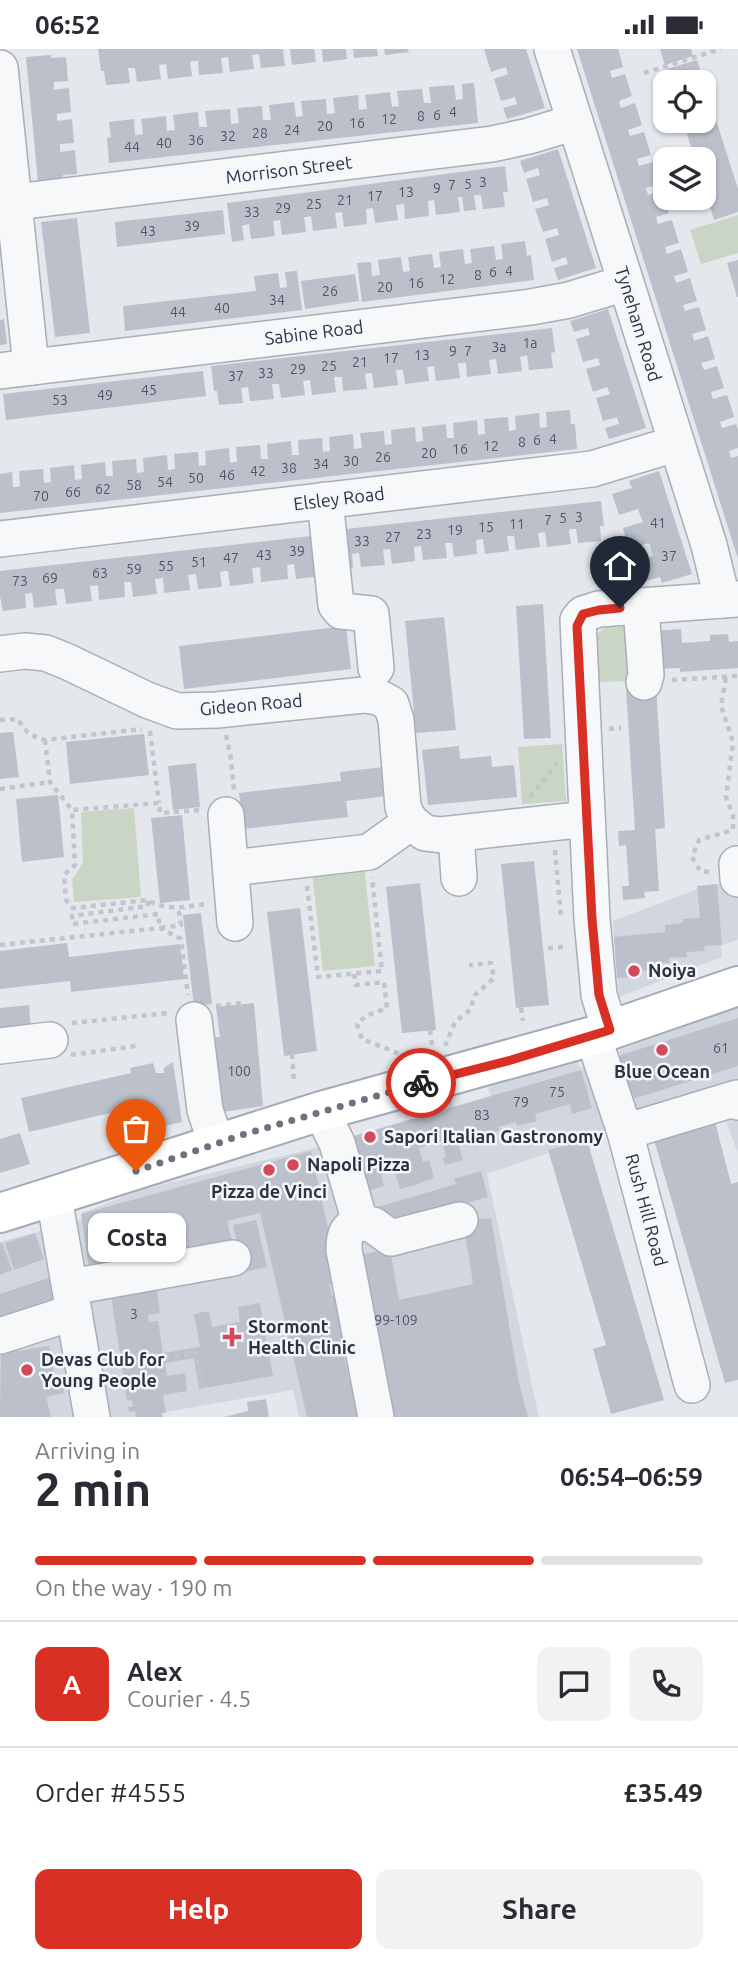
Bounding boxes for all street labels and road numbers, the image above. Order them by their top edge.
street label: Morrison Street [225,151,353,187]
street label: Tyneham Road [612,264,666,384]
street label: Sabine Road [263,316,364,348]
street label: Elsley Road [292,483,386,514]
street label: Gideon Road [199,690,303,718]
street label: Rush Hill Road [622,1151,672,1268]

